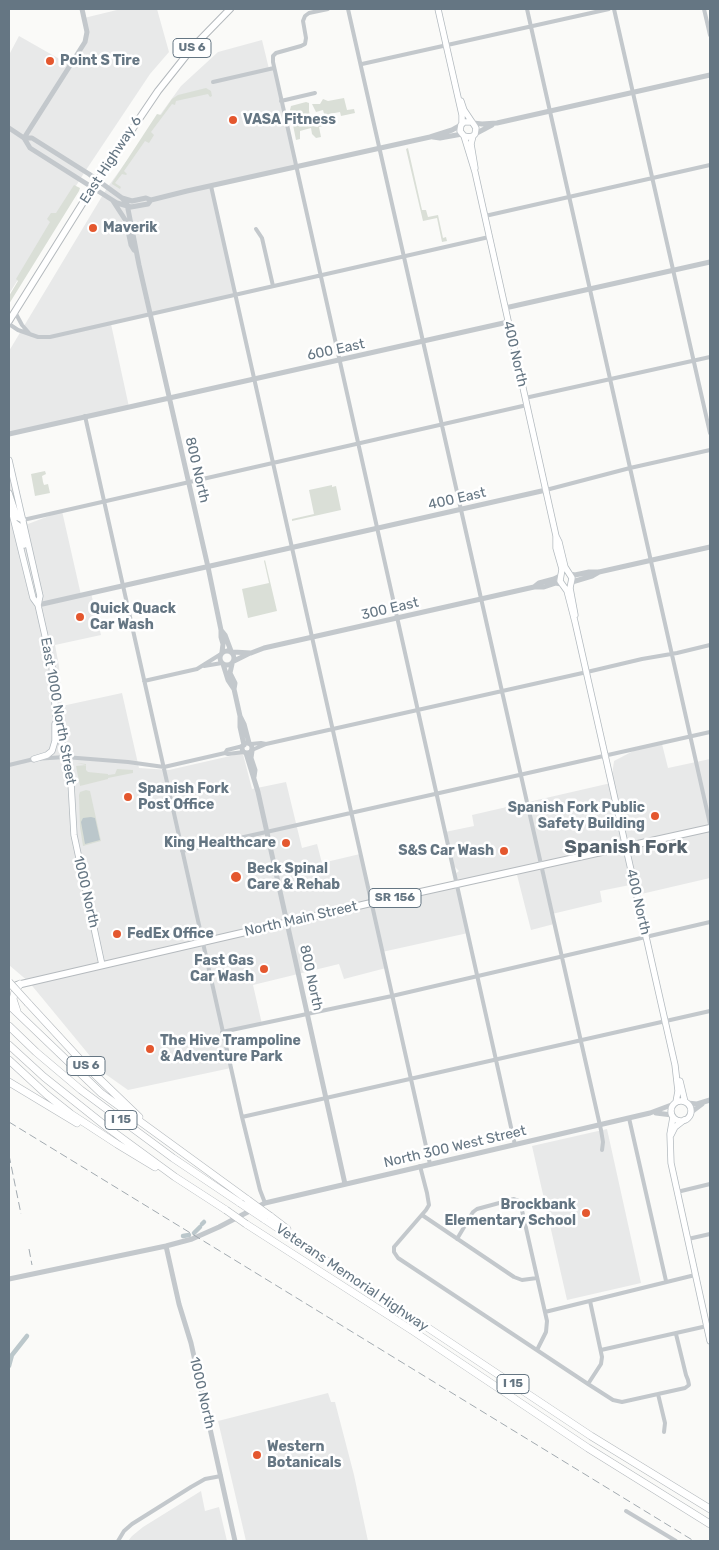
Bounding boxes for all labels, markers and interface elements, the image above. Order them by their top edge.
road number: US 6 [173,38,211,58]
place label: Point S Tire [60,53,140,69]
marker: Point S Tire [44,55,56,67]
place label: VASA Fitness [243,112,336,128]
street label: East Highway 6 [77,113,145,207]
marker: VASA Fitness [227,114,239,126]
place label: Maverik [103,220,158,236]
marker: Maverik [87,222,99,234]
street label: 400 North [499,319,531,389]
street label: 600 East [306,336,366,364]
street label: 800 North [181,435,213,505]
street label: 400 East [427,484,487,514]
street label: 300 East [360,594,420,624]
place label: Quick Quack Car Wash [90,601,176,634]
marker: Quick Quack Car Wash [74,611,86,623]
street label: East 1000 North Street [37,636,79,786]
place label: Spanish Fork Post Office [138,781,229,814]
marker: Spanish Fork Post Office [122,791,134,803]
place label: Spanish Fork Public Safety Building [508,800,645,832]
marker: Spanish Fork Public Safety Building [649,810,661,822]
place label: King Healthcare [164,835,276,851]
marker: King Healthcare [280,837,292,849]
district label: Spanish Fork [564,837,688,859]
place label: S&S Car Wash [398,843,494,859]
marker: S&S Car Wash [498,845,510,857]
street label: 1000 North [70,854,102,930]
place label: Beck Spinal Care & Rehab [247,861,340,894]
street label: 400 North [622,867,654,937]
marker: Beck Spinal Care & Rehab [229,870,243,884]
road number: SR 156 [369,888,421,908]
street label: North Main Street [243,898,359,940]
place label: FedEx Office [127,926,214,942]
marker: FedEx Office [111,928,123,940]
street label: 800 North [296,943,326,1013]
place label: Fast Gas Car Wash [190,953,254,986]
marker: Fast Gas Car Wash [258,963,270,975]
place label: The Hive Trampoline & Adventure Park [160,1033,301,1066]
marker: The Hive Trampoline & Adventure Park [144,1043,156,1055]
road number: US 6 [67,1056,105,1076]
road number: I 15 [105,1110,137,1130]
street label: North 300 West Street [382,1122,528,1172]
place label: Brockbank Elementary School [444,1197,576,1230]
marker: Brockbank Elementary School [580,1207,592,1219]
street label: Veterans Memorial Highway [272,1221,432,1335]
street label: 1000 North [186,1355,218,1431]
road number: I 15 [497,1375,529,1394]
place label: Western Botanicals [267,1439,341,1471]
marker: Western Botanicals [251,1449,263,1461]

